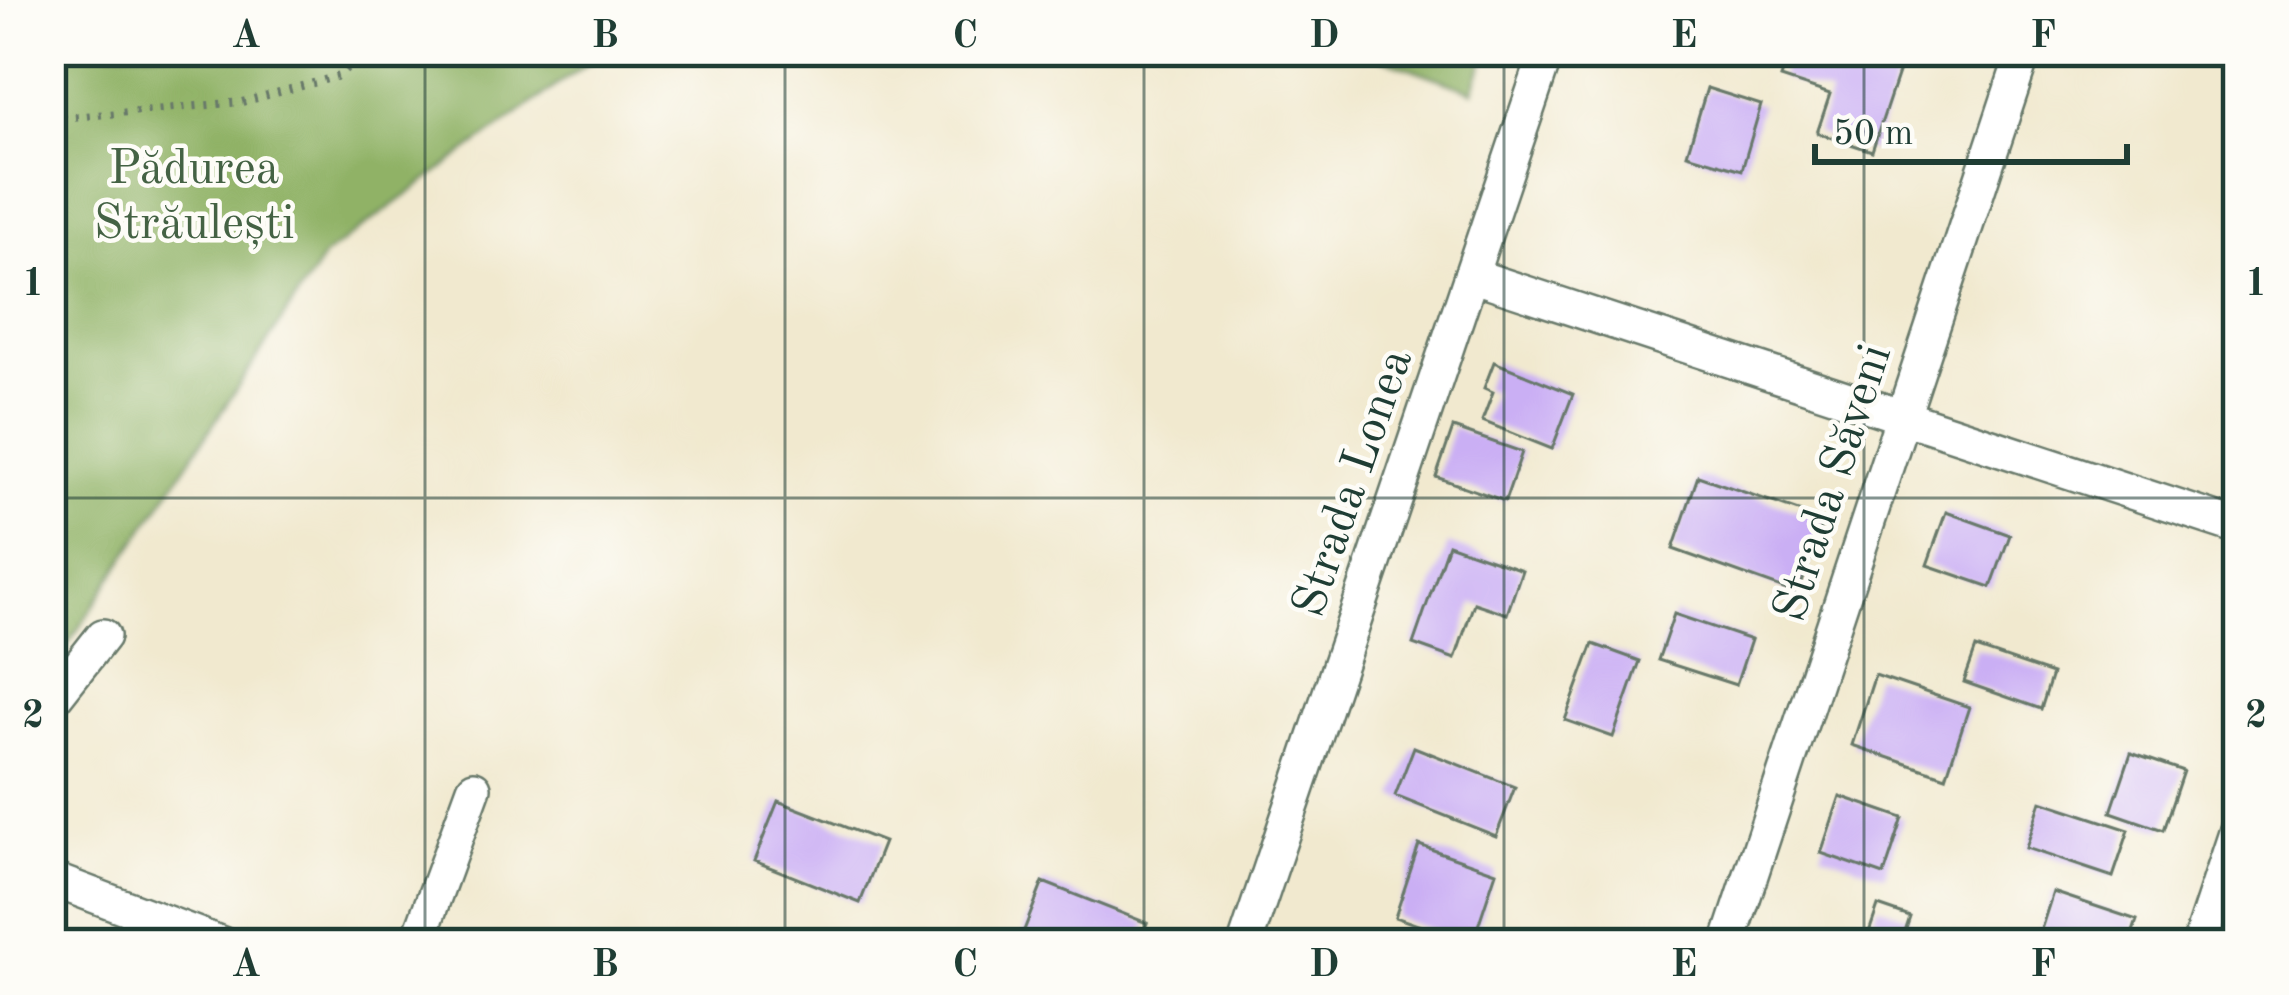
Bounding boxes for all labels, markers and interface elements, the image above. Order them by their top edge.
text: A [231,17,261,56]
text: B [591,17,619,56]
text: C [952,17,978,56]
text: D [1309,17,1339,56]
text: E [1671,17,1697,56]
text: F [2030,17,2056,56]
scale bar [1815,90,2127,164]
text: 50 m [1833,117,1913,153]
park label: Pădurea Străulești [93,146,295,250]
text: 1 [22,265,44,304]
text: 1 [2245,265,2267,304]
street label: Strada Săveni [1766,339,1901,628]
street label: Strada Lonea [1286,343,1422,623]
text: 2 [22,697,44,736]
text: 2 [2245,697,2267,736]
text: A [231,946,261,985]
text: B [591,946,619,985]
text: C [952,946,978,985]
text: D [1309,946,1339,985]
text: E [1671,946,1697,985]
text: F [2030,946,2056,985]

